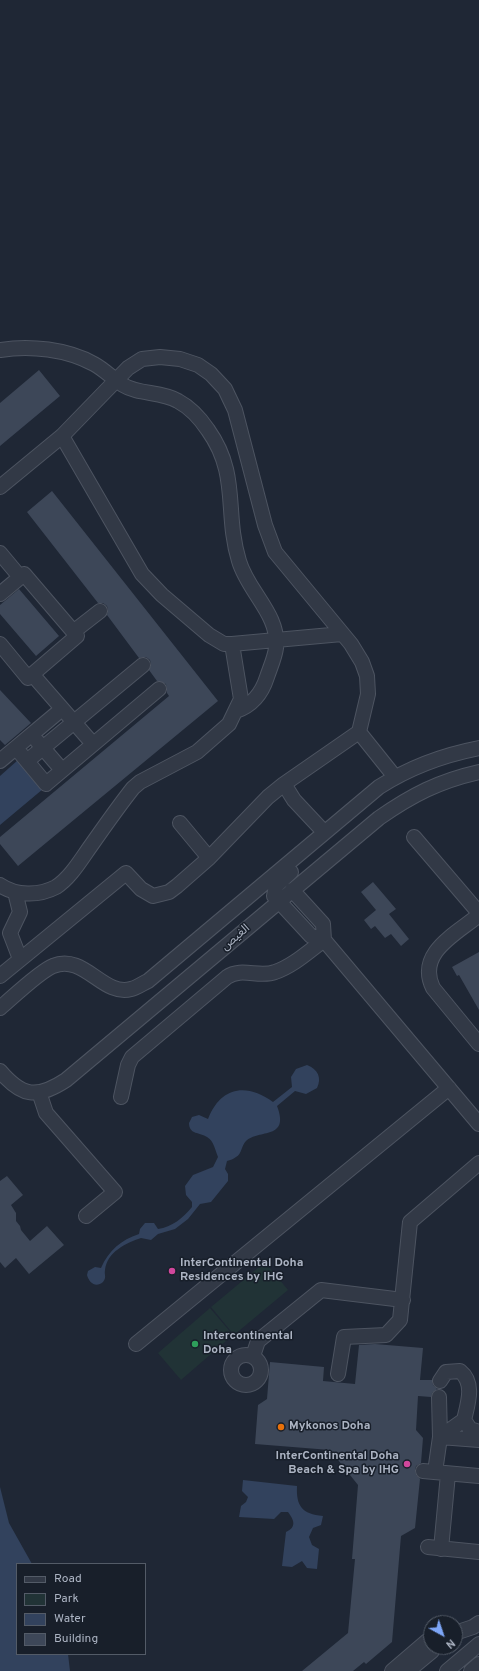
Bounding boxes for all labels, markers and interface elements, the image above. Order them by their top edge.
street label: الغيص [219,922,253,954]
place label: InterContinental Doha Residences by IHG [180,1257,303,1285]
marker: InterContinental Doha Residences by IHG [167,1266,177,1276]
place label: Intercontinental Doha [203,1330,293,1358]
marker: Intercontinental Doha [190,1339,200,1349]
place label: Mykonos Doha [289,1420,370,1434]
marker: Mykonos Doha [276,1422,286,1432]
place label: InterContinental Doha Beach & Spa by IHG [276,1450,399,1478]
marker: InterContinental Doha Beach & Spa by IHG [402,1459,412,1469]
legend [16,1563,146,1655]
text: Road [54,1571,82,1587]
text: Park [54,1591,79,1607]
text: Water [54,1611,86,1627]
north arrow [423,1615,463,1655]
text: Building [54,1631,98,1647]
text: N [443,1636,458,1651]

